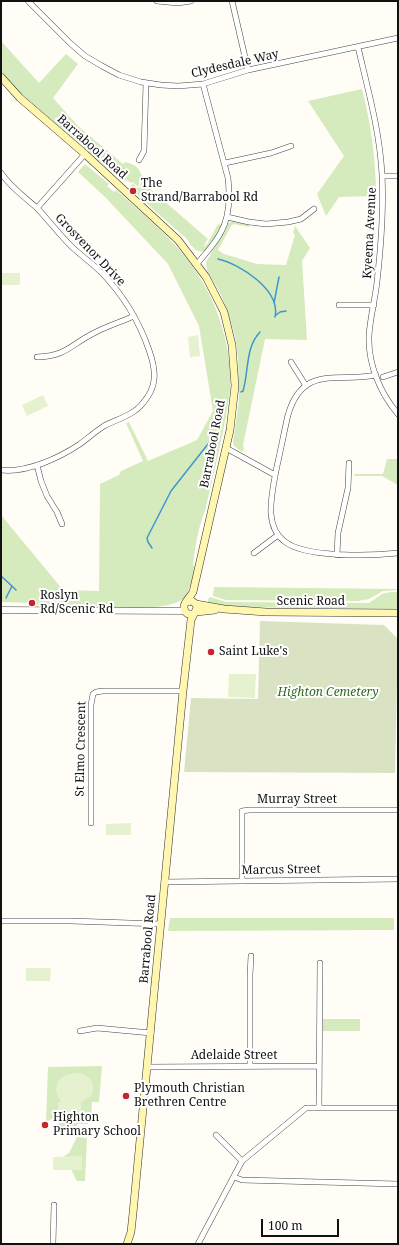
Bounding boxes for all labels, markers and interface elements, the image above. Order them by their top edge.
street label: Clydesdale Way [190,47,280,81]
street label: Barrabool Road [54,112,130,182]
place label: The Strand/Barrabool Rd [141,177,258,205]
marker: The Strand/Barrabool Rd [128,186,138,196]
street label: Kyeema Avenue [360,187,380,279]
street label: Grosvenor Drive [52,211,128,289]
street label: Barrabool Road [197,399,229,489]
place label: Roslyn Rd/Scenic Rd [40,589,113,617]
street label: Scenic Road [277,595,345,609]
marker: Roslyn Rd/Scenic Rd [27,598,37,608]
place label: Saint Luke's [219,645,288,659]
marker: Saint Luke's [206,647,216,657]
park label: Highton Cemetery [277,686,379,700]
street label: St Elmo Crescent [73,701,89,797]
street label: Murray Street [257,793,337,807]
street label: Marcus Street [241,862,321,878]
street label: Barrabool Road [137,894,159,984]
street label: Adelaide Street [191,1049,277,1063]
place label: Plymouth Christian Brethren Centre [134,1082,245,1110]
marker: Plymouth Christian Brethren Centre [121,1091,131,1101]
place label: Highton Primary School [53,1111,141,1139]
marker: Highton Primary School [40,1120,50,1130]
scale bar [263,1211,341,1237]
text: 100 m [268,1217,303,1234]

